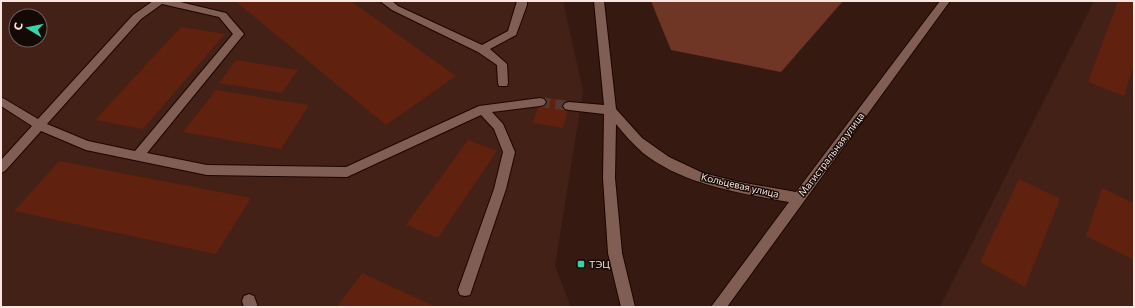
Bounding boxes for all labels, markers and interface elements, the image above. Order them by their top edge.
north arrow [8,8,48,48]
text: С [11,21,25,31]
street label: Магистральная улица [796,110,866,198]
street label: Кольцевая улица [700,170,780,200]
place label: ТЭЦ [589,258,610,270]
marker: ТЭЦ [576,259,586,269]

